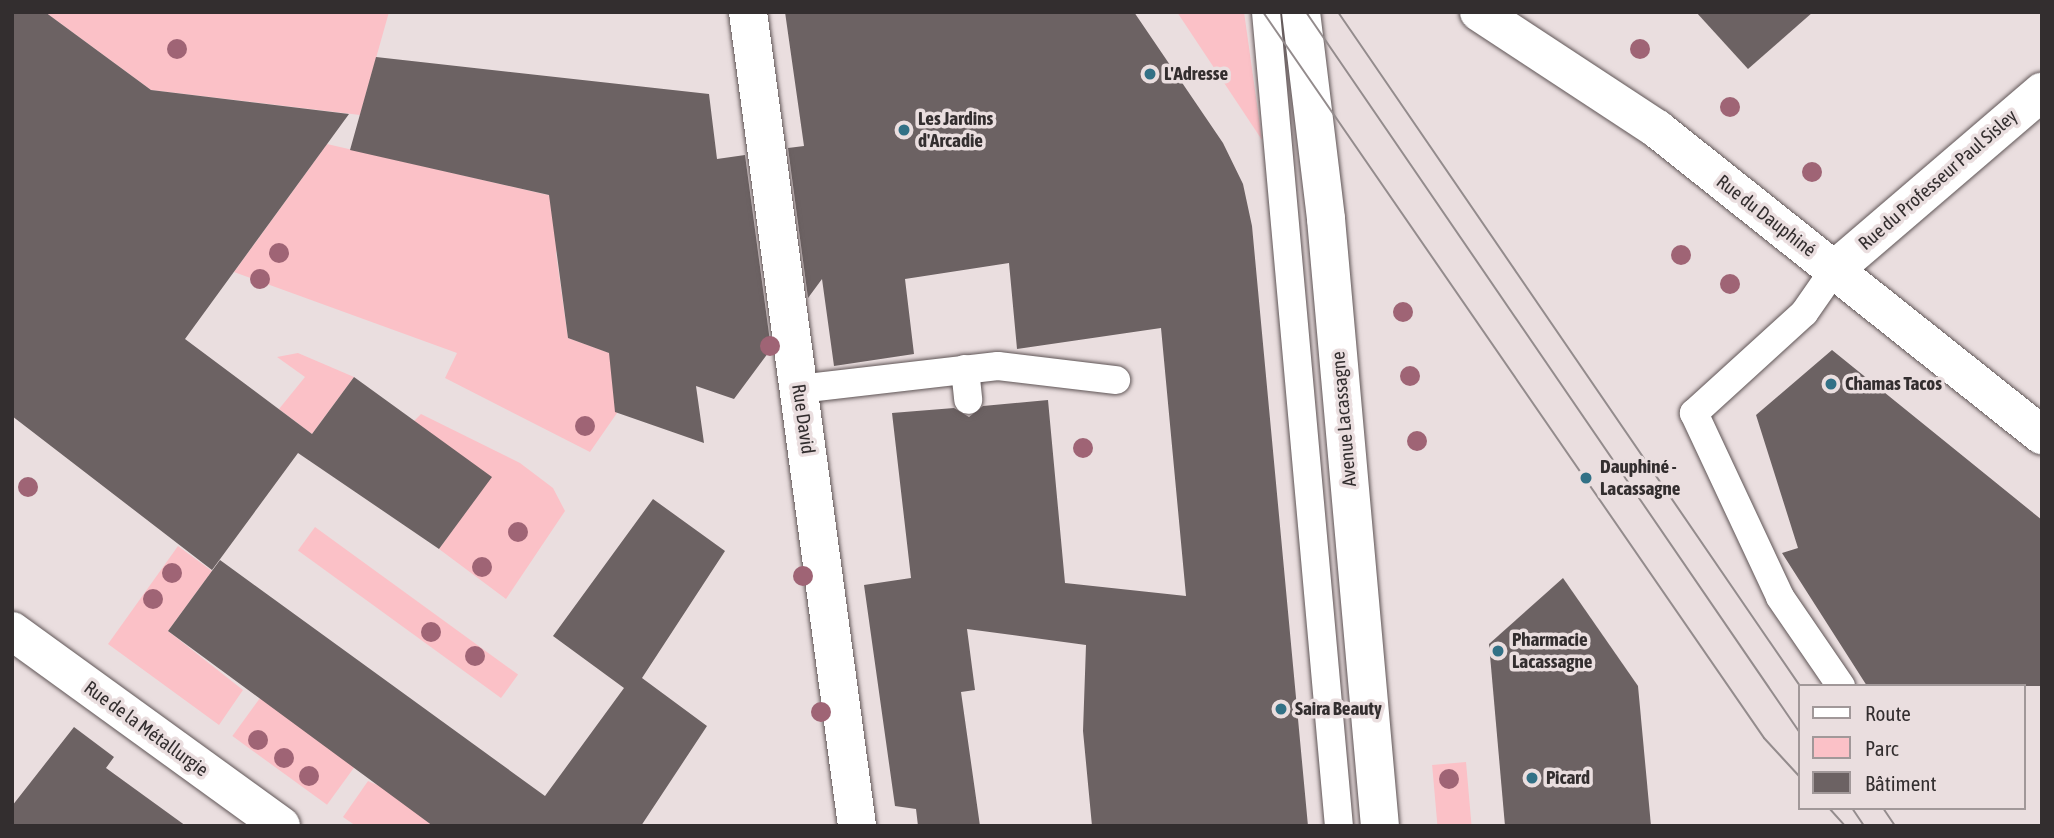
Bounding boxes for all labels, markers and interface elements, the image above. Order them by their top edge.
place label: L'Adresse [1164,63,1228,85]
marker: L'Adresse [1142,66,1158,82]
street label: Rue du Professeur Paul Sisley [1854,105,2022,255]
place label: Les Jardins d'Arcadie [918,108,993,152]
marker: Les Jardins d'Arcadie [896,122,912,138]
street label: Rue du Dauphiné [1712,170,1820,262]
street label: Avenue Lacassagne [1327,351,1361,487]
place label: Chamas Tacos [1845,373,1942,395]
marker: Chamas Tacos [1823,376,1839,392]
street label: Rue David [787,382,819,456]
place label: Dauphiné - Lacassagne [1600,456,1680,500]
marker: Dauphiné - Lacassagne [1578,470,1594,486]
place label: Pharmacie Lacassagne [1512,629,1592,673]
marker: Pharmacie Lacassagne [1490,643,1506,659]
street label: Rue de la Métallurgie [80,676,212,782]
legend [1798,684,2026,810]
place label: Saira Beauty [1295,698,1382,720]
marker: Saira Beauty [1273,701,1289,717]
text: Route [1865,701,1911,725]
text: Parc [1865,736,1899,760]
place label: Picard [1546,767,1590,789]
marker: Picard [1524,770,1540,786]
text: Bâtiment [1865,771,1936,795]

